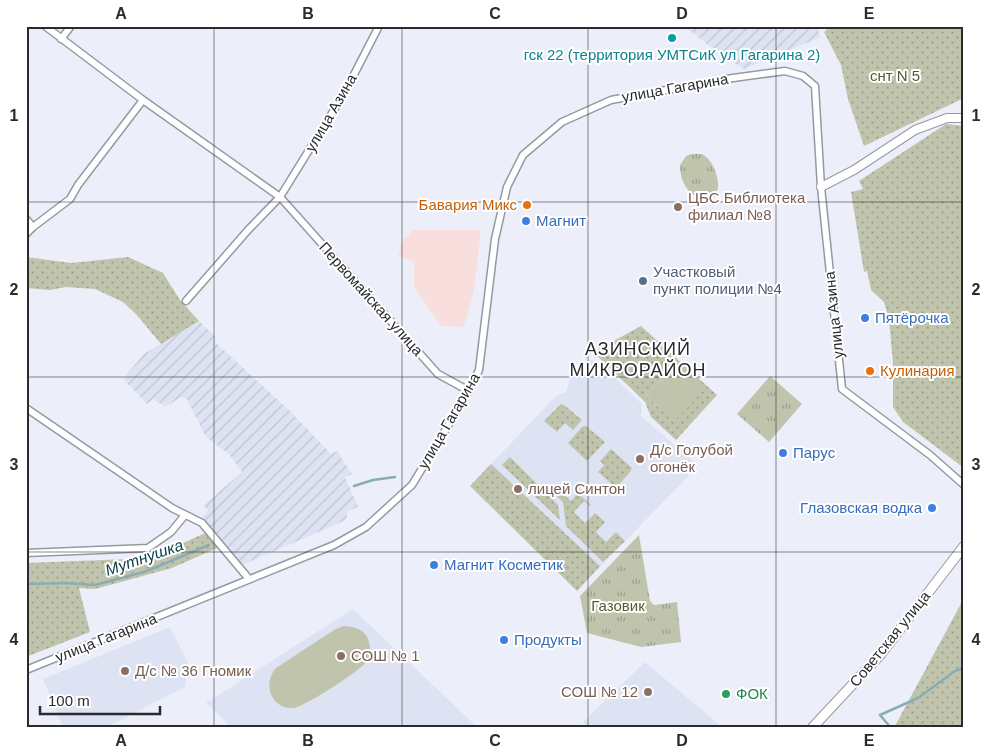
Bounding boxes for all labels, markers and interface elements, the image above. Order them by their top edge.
text: A [115,5,127,22]
text: B [302,5,314,22]
text: C [489,5,501,22]
text: D [676,5,688,22]
text: E [864,5,875,22]
marker: гск 22 (территория УМТСиК ул Гагарина 2) [666,32,678,44]
place label: гск 22 (территория УМТСиК ул Гагарина 2) [524,46,820,63]
park label: снт N 5 [870,67,920,84]
street label: улица Азина [301,70,360,155]
street label: улица Гагарина [620,70,730,105]
text: 1 [10,107,19,124]
text: 1 [972,107,981,124]
place label: ЦБС Библиотека филиал №8 [688,189,806,223]
place label: Бавария Микс [419,196,517,213]
marker: Бавария Микс [521,199,533,211]
marker: ЦБС Библиотека филиал №8 [672,201,684,213]
place label: Магнит [536,212,586,229]
marker: Магнит [520,215,532,227]
street label: Первомайская улица [316,238,427,359]
place label: Участковый пункт полиции №4 [653,263,782,297]
street label: улица Азина [820,270,847,359]
marker: Участковый пункт полиции №4 [637,275,649,287]
text: 2 [10,281,19,298]
text: 2 [972,281,981,298]
place label: Пятёрочка [875,309,949,326]
marker: Пятёрочка [859,312,871,324]
district label: АЗИНСКИЙ МИКРОРАЙОН [570,338,706,380]
place label: Кулинария [880,362,955,379]
marker: Кулинария [864,365,876,377]
street label: улица Гагарина [414,369,483,472]
place label: Д/с Голубой огонёк [650,441,733,475]
place label: Парус [793,444,836,461]
marker: Парус [777,447,789,459]
marker: Д/с Голубой огонёк [634,453,646,465]
text: 3 [10,456,19,473]
text: 3 [972,456,981,473]
place label: лицей Синтон [528,480,625,497]
marker: лицей Синтон [512,483,524,495]
place label: Глазовская водка [800,499,923,516]
marker: Глазовская водка [926,502,938,514]
water label: Мутнушка [103,536,185,579]
place label: Магнит Косметик [444,556,563,573]
marker: Магнит Косметик [428,559,440,571]
street label: Советская улица [846,587,934,690]
park label: Газовик [591,597,645,614]
street label: улица Гагарина [53,609,160,666]
text: 4 [10,631,19,648]
place label: Продукты [514,631,582,648]
text: 4 [972,631,981,648]
marker: Продукты [498,634,510,646]
place label: СОШ № 1 [351,647,420,664]
marker: СОШ № 1 [335,650,347,662]
place label: Д/с № 36 Гномик [135,662,252,679]
marker: Д/с № 36 Гномик [119,665,131,677]
place label: СОШ № 12 [561,683,638,700]
scale bar [40,684,160,716]
place label: ФОК [736,685,768,702]
marker: СОШ № 12 [642,686,654,698]
marker: ФОК [720,688,732,700]
text: 100 m [48,692,90,709]
text: A [115,732,127,749]
text: B [302,732,314,749]
text: C [489,732,501,749]
text: D [676,732,688,749]
text: E [864,732,875,749]

